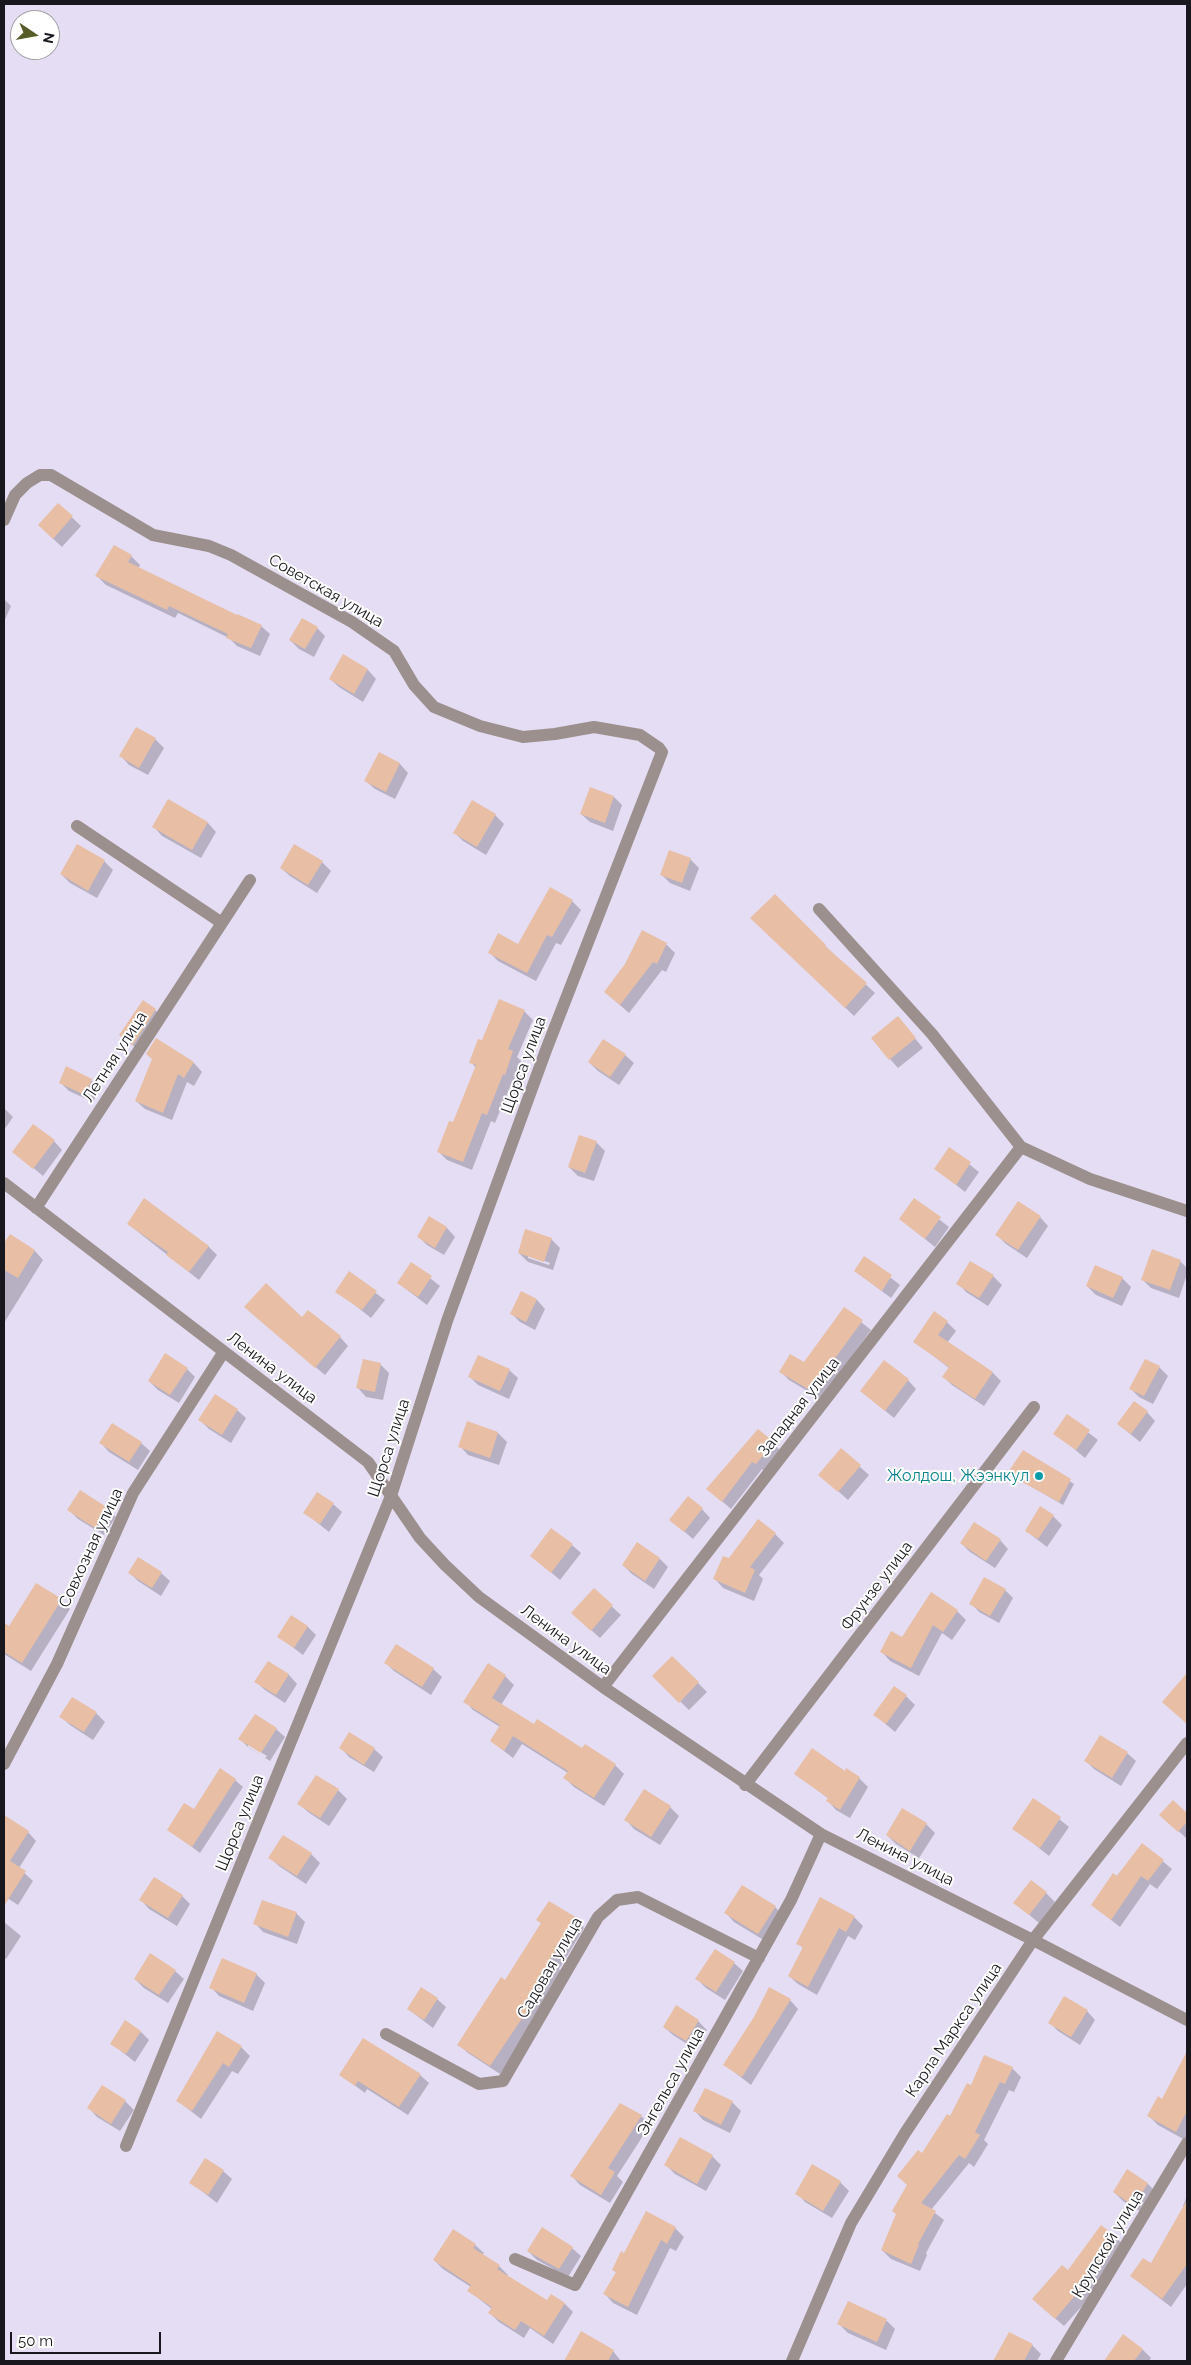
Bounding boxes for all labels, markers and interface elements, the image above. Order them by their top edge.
north arrow [10,10,60,60]
text: N [40,31,58,45]
street label: Советская улица [265,550,387,632]
street label: Летняя улица [79,1008,151,1106]
street label: Щорса улица [498,1014,550,1116]
street label: Ленина улица [223,1328,321,1408]
street label: Западная улица [754,1354,844,1460]
street label: Щорса улица [364,1397,414,1499]
place label: Жолдош, Жээнкул [887,1466,1029,1486]
marker: Жолдош, Жээнкул [1033,1470,1045,1482]
street label: Совхозная улица [55,1485,127,1611]
street label: Фрунзе улица [837,1538,917,1634]
street label: Ленина улица [517,1601,615,1679]
street label: Щорса улица [212,1772,268,1874]
street label: Ленина улица [853,1824,957,1890]
street label: Садовая улица [513,1914,587,2022]
street label: Карла Маркса улица [902,1959,1006,2101]
street label: Энгельса улица [633,2025,709,2139]
street label: Крупской улица [1068,2187,1148,2301]
scale bar [12,2322,164,2354]
text: 50 m [18,2332,53,2350]

